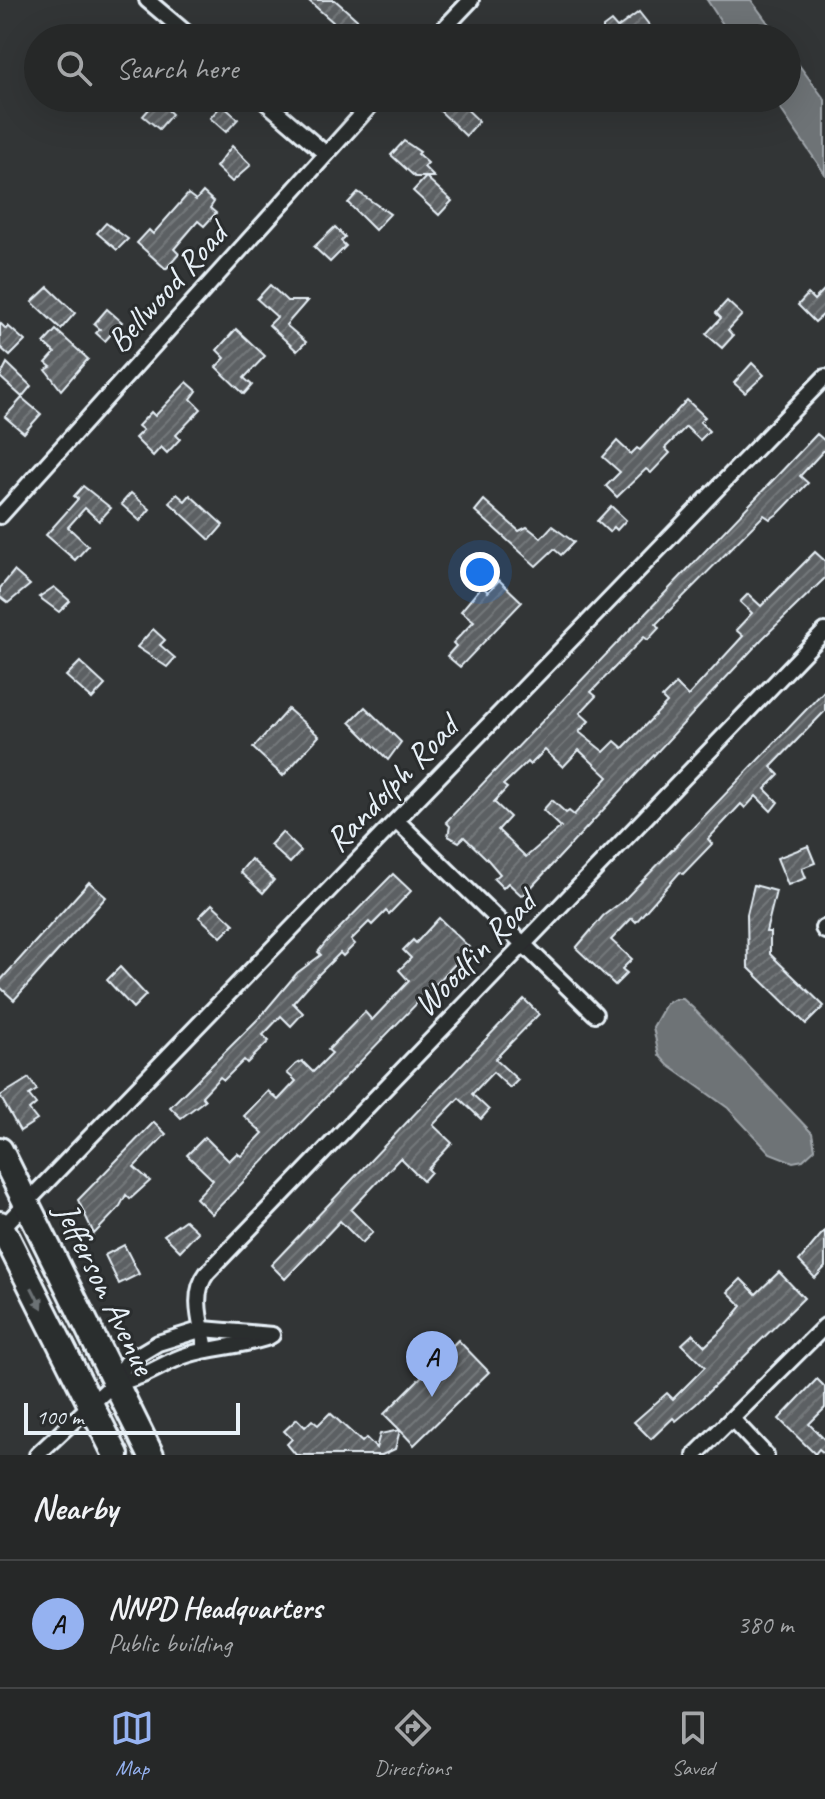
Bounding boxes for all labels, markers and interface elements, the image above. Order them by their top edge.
search box [24,24,801,112]
icon: search [52,46,96,90]
text: Search here [116,49,238,87]
street label: Bellwood Road [97,209,240,361]
your location [460,552,500,592]
street label: Randolph Road [316,703,470,861]
street label: Woodfin Road [404,878,548,1026]
street label: Jefferson Avenue [44,1193,167,1383]
one-way arrow [30,1286,44,1310]
pin: A [406,1331,458,1397]
scale bar [24,1399,240,1435]
text: 100 m [36,1403,83,1431]
text: Nearby [32,1486,118,1529]
text: NNPD Headquarters [108,1589,322,1627]
text: A [51,1608,65,1641]
text: 380 m [737,1608,793,1641]
text: Public building [108,1627,231,1660]
tab: Map [110,1706,154,1782]
tab: Directions [374,1706,451,1782]
tab: Saved [671,1706,715,1782]

